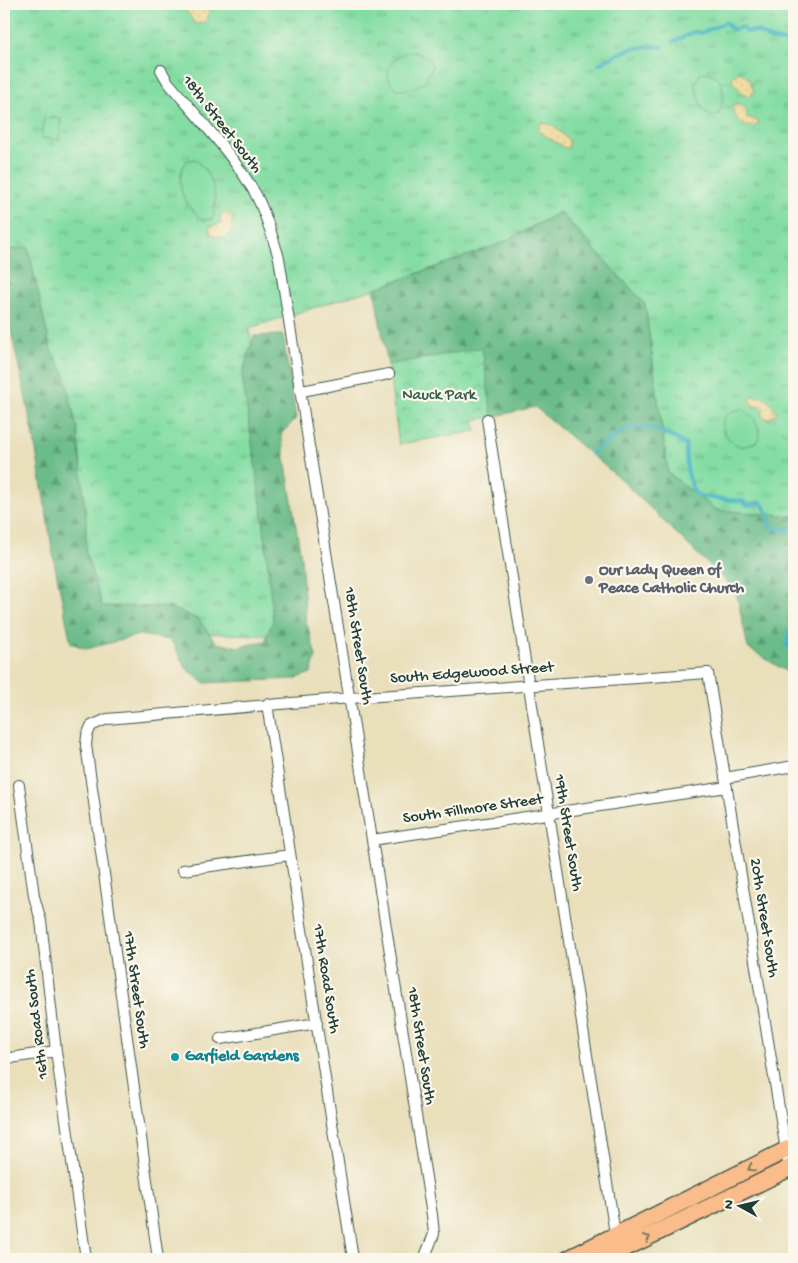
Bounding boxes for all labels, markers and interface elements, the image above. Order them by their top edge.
street label: 18th Street South [176,71,265,178]
park label: Nauck Park [402,387,478,406]
place label: Our Lady Queen of Peace Catholic Church [598,561,745,599]
marker: Our Lady Queen of Peace Catholic Church [583,574,595,586]
street label: 18th Street South [338,585,376,707]
street label: South Edgewood Street [390,659,556,689]
street label: 19th Street South [548,772,586,893]
street label: South Fillmore Street [402,791,546,829]
street label: 20th Street South [744,857,782,979]
street label: 17th Road South [307,922,343,1036]
street label: 17th Street South [117,929,153,1050]
street label: 16th Road South [22,968,54,1081]
street label: 18th Street South [401,985,439,1107]
place label: Garfield Gardens [185,1047,300,1067]
marker: Garfield Gardens [169,1051,181,1063]
one-way arrow [747,1162,756,1172]
north arrow [716,1180,766,1230]
text: N [721,1199,739,1210]
one-way arrow [642,1233,651,1244]

